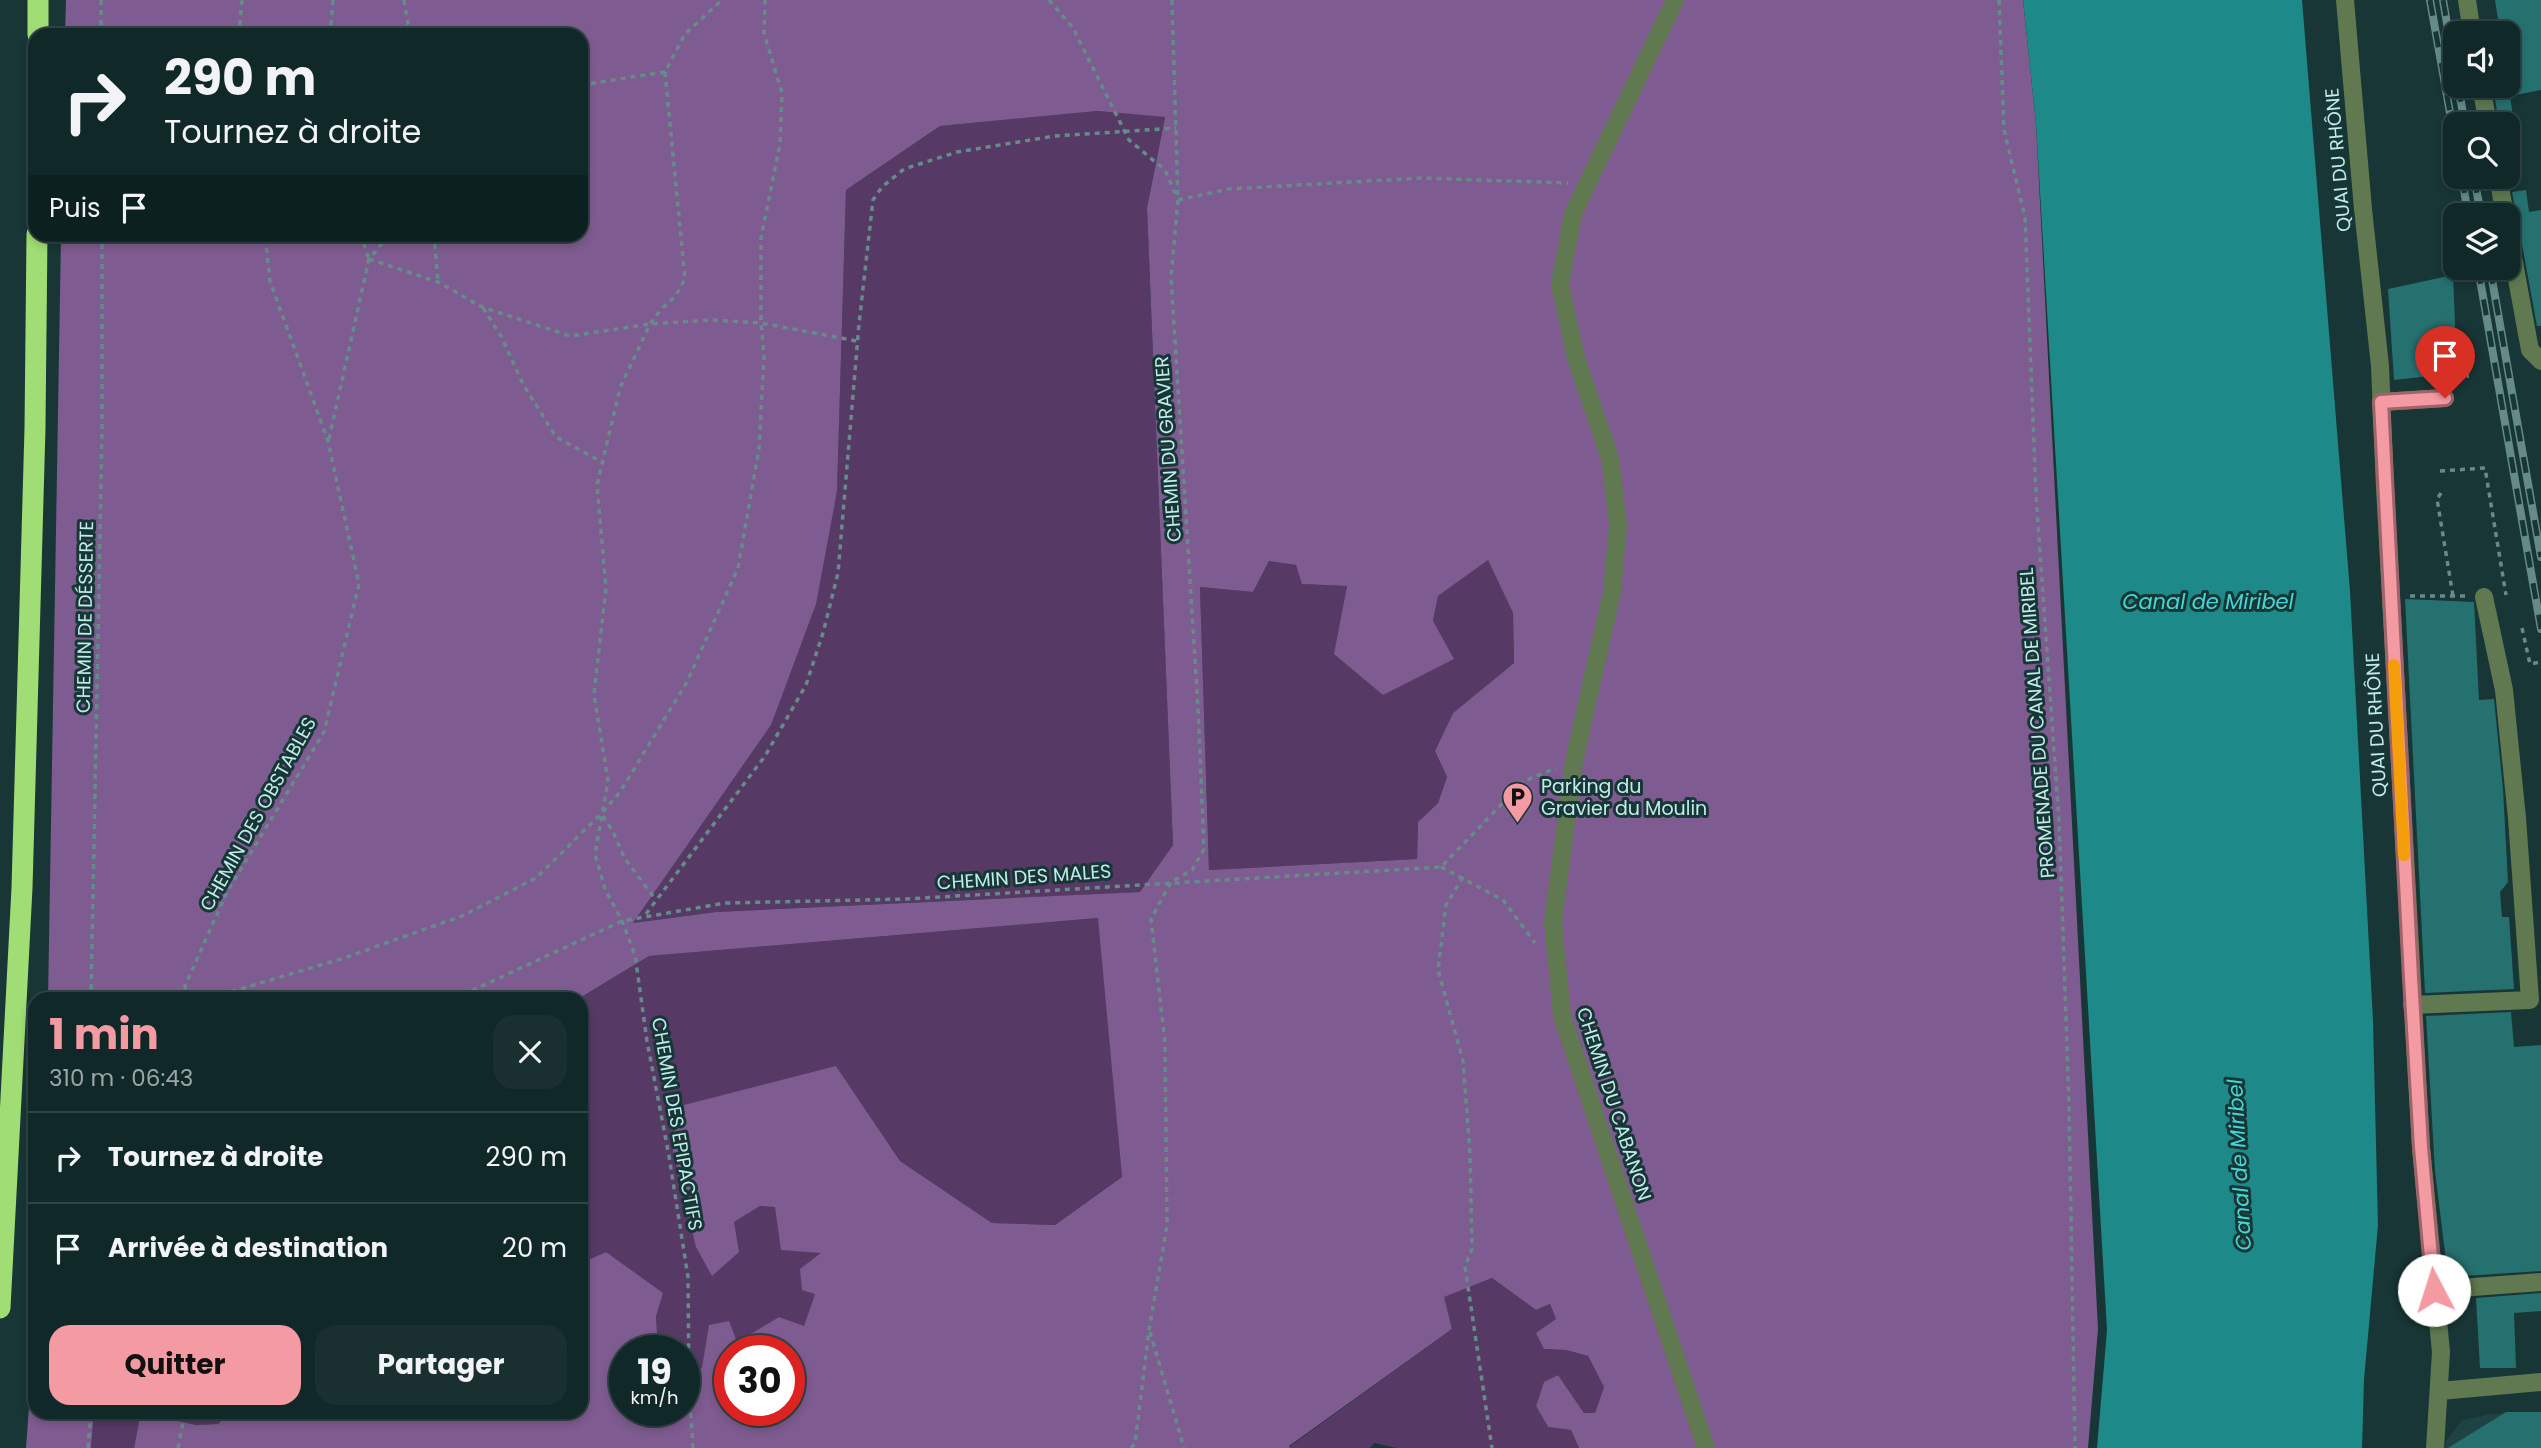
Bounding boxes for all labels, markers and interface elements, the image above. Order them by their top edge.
map controls [2443,21,2520,280]
button: sound [2443,21,2520,98]
text: 290 m [164,44,316,112]
icon: right [49,56,140,147]
street label: QUAI DU RHÔNE [2318,87,2358,233]
text: Tournez à droite [164,109,421,154]
button: search [2443,112,2520,189]
icon: arrive [115,189,153,227]
text: Puis [49,190,101,226]
button: layers [2443,203,2520,280]
pin [2415,326,2475,398]
icon: arrive [2426,337,2464,375]
street label: CHEMIN DU GRAVIER [1148,355,1188,543]
street label: CHEMIN DE DÉSSERTE [70,521,100,713]
street label: PROMENADE DU CANAL DE MIRIBEL [2013,567,2061,879]
water label: Canal de Miribel [2122,587,2295,616]
street label: QUAI DU RHÔNE [2359,652,2393,798]
street label: CHEMIN DES OBSTABLES [193,712,323,916]
place label: Parking du Gravier du Moulin [1541,773,1707,822]
parking icon: Parking du Gravier du Moulin [1501,780,1535,824]
street label: CHEMIN DES MALES [936,857,1112,897]
street label: CHEMIN DU CABANON [1570,1004,1658,1204]
text: 1 min [49,1005,159,1064]
button: close [493,1015,567,1089]
street label: CHEMIN DES EPIPACTIFS [645,1015,709,1233]
text: 310 m · 06:43 [49,1062,193,1094]
water label: Canal de Miribel [2220,1078,2258,1251]
icon: right [49,1139,87,1177]
text: Tournez à droite [108,1139,323,1175]
text: 290 m [486,1139,567,1175]
icon: arrive [49,1230,87,1268]
text: Arrivée à destination [108,1230,388,1266]
text: 20 m [502,1230,567,1266]
position arrow [2397,1253,2471,1327]
button: Quitter [49,1325,301,1405]
button: Partager [315,1325,567,1405]
speed limit sign: 30 [714,1335,805,1426]
text: 19 [637,1347,672,1396]
text: km/h [631,1385,678,1410]

